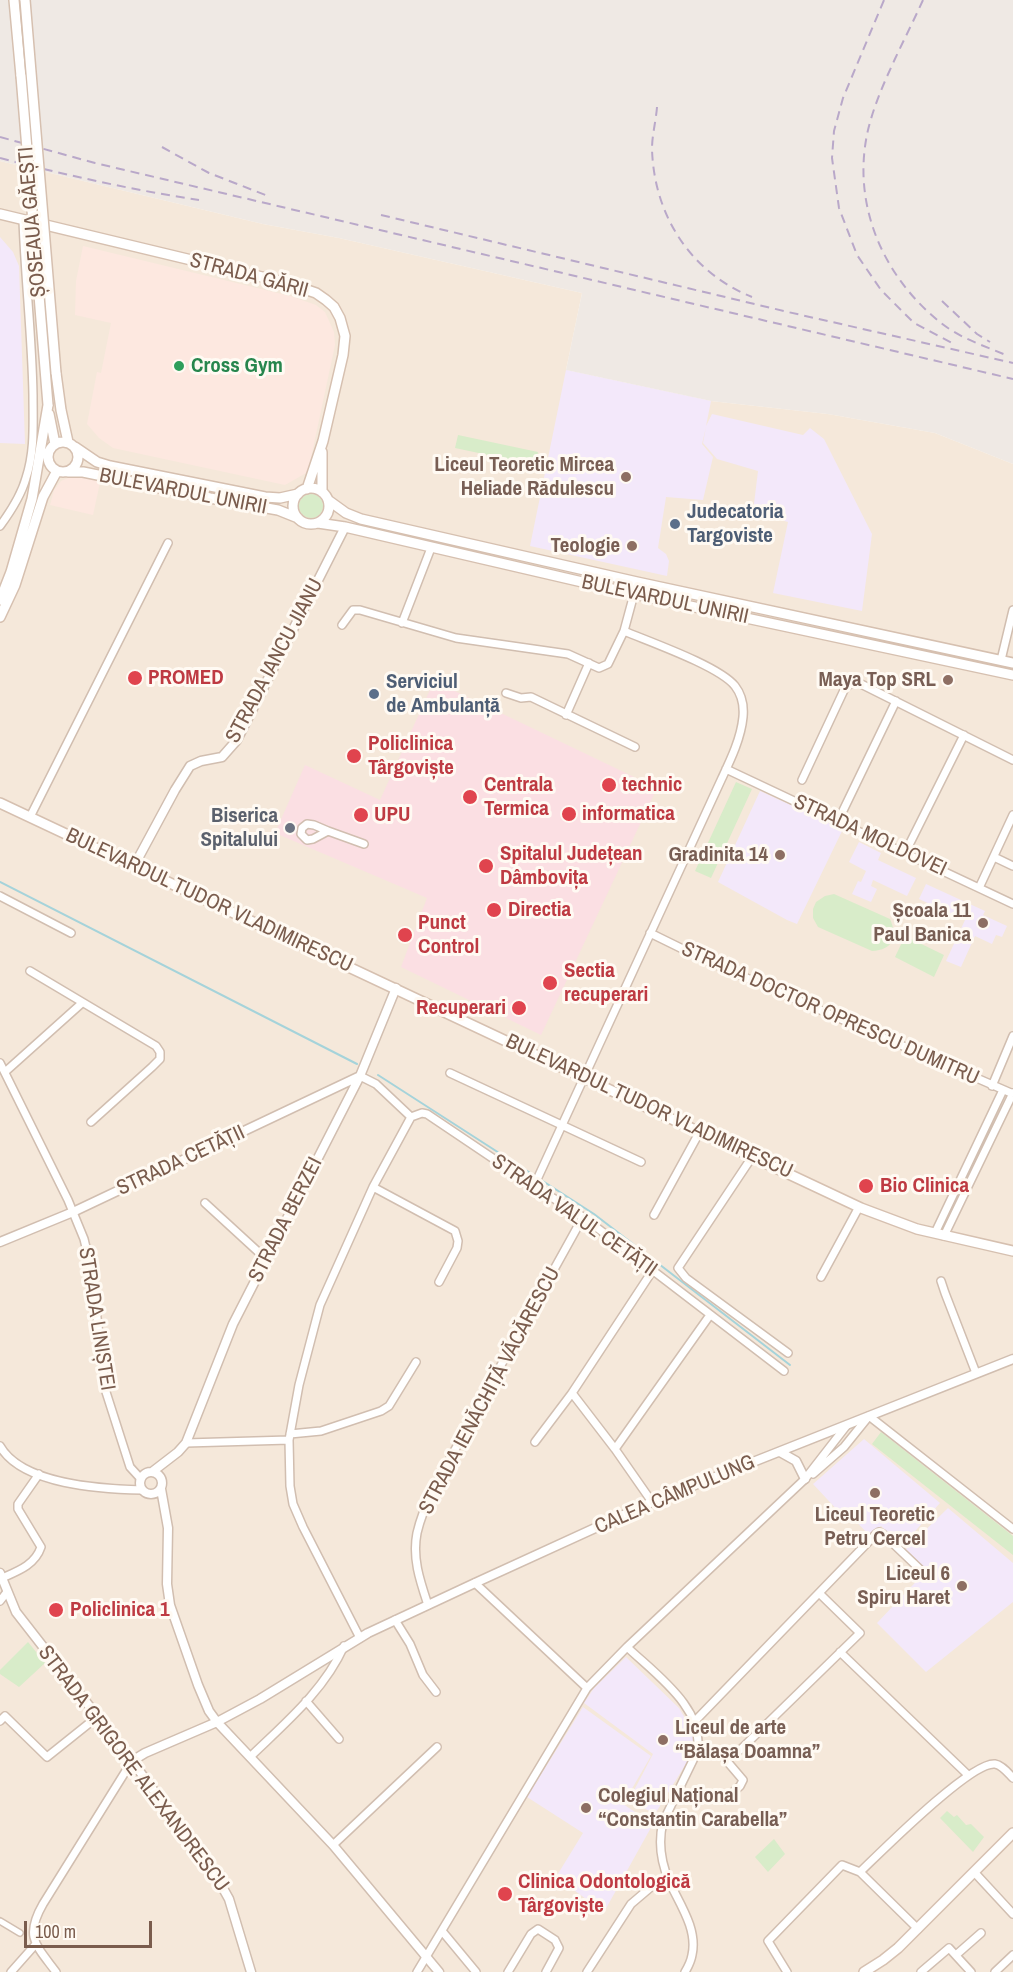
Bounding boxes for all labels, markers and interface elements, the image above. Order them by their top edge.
street label: ȘOSEAUA GĂEȘTI [14,146,52,298]
street label: STRADA GĂRII [187,248,311,304]
place label: Cross Gym [191,353,283,379]
marker: Cross Gym [172,359,186,373]
place label: Liceul Teoretic Mircea Heliade Rădulescu [434,452,614,502]
street label: BULEVARDUL UNIRII [97,463,269,521]
marker: Liceul Teoretic Mircea Heliade Rădulescu [619,470,633,484]
place label: Judecatoria Targoviste [687,499,784,549]
marker: Judecatoria Targoviste [668,517,682,531]
place label: Teologie [550,533,620,559]
marker: Teologie [625,539,639,553]
street label: BULEVARDUL UNIRII [579,570,751,630]
street label: STRADA IANCU JIANU [221,574,329,748]
place label: PROMED [148,665,224,691]
place label: Maya Top SRL [819,667,936,693]
marker: PROMED [126,669,144,687]
place label: Serviciul de Ambulanță [386,669,500,719]
marker: Maya Top SRL [941,673,955,687]
marker: Serviciul de Ambulanță [367,687,381,701]
place label: Policlinica Târgoviște [368,731,454,781]
marker: Policlinica Târgoviște [345,747,363,765]
place label: Centrala Termica [484,772,553,822]
place label: technic [622,772,682,798]
marker: technic [600,776,618,794]
marker: Centrala Termica [461,788,479,806]
street label: STRADA MOLDOVEI [790,790,950,882]
place label: informatica [582,801,675,827]
place label: UPU [374,802,410,828]
place label: Biserica Spitalului [200,803,278,853]
marker: informatica [560,805,578,823]
marker: UPU [352,806,370,824]
marker: Biserica Spitalului [283,821,297,835]
street label: BULEVARDUL TUDOR VLADIMIRESCU [62,823,356,979]
place label: Spitalul Județean Dâmbovița [500,841,643,891]
place label: Gradinita 14 [668,842,768,868]
marker: Gradinita 14 [773,848,787,862]
marker: Spitalul Județean Dâmbovița [477,857,495,875]
place label: Directia [508,897,571,923]
place label: Școala 11 Paul Banica [873,898,971,948]
marker: Directia [485,901,503,919]
place label: Punct Control [418,910,479,960]
marker: Școala 11 Paul Banica [976,916,990,930]
marker: Punct Control [396,926,414,944]
street label: STRADA DOCTOR OPRESCU DUMITRU [677,937,983,1091]
place label: Sectia recuperari [564,958,648,1008]
marker: Sectia recuperari [541,974,559,992]
place label: Recuperari [416,995,506,1021]
marker: Recuperari [510,999,528,1017]
street label: BULEVARDUL TUDOR VLADIMIRESCU [502,1029,796,1185]
street label: STRADA CETĂȚII [113,1120,249,1202]
street label: STRADA VALUL CETĂȚII [486,1149,662,1283]
street label: STRADA BERZEI [244,1153,328,1287]
place label: Bio Clinica [880,1173,969,1199]
marker: Bio Clinica [857,1177,875,1195]
street label: STRADA LINIȘTEI [72,1246,120,1392]
street label: STRADA IENĂCHIȚĂ VĂCĂRESCU [414,1263,566,1519]
street label: CALEA CÂMPULUNG [591,1450,759,1540]
marker: Liceul Teoretic Petru Cercel [868,1486,882,1500]
place label: Liceul Teoretic Petru Cercel [815,1502,935,1552]
place label: Liceul 6 Spiru Haret [857,1561,950,1611]
marker: Liceul 6 Spiru Haret [955,1579,969,1593]
place label: Policlinica 1 [70,1597,170,1623]
marker: Policlinica 1 [47,1601,65,1619]
street label: STRADA GRIGORE ALEXANDRESCU [32,1641,234,1897]
place label: Liceul de arte “Bălașa Doamna” [675,1715,820,1765]
marker: Liceul de arte “Bălașa Doamna” [656,1733,670,1747]
place label: Colegiul Național “Constantin Carabella” [598,1783,787,1833]
marker: Colegiul Național “Constantin Carabella” [579,1801,593,1815]
place label: Clinica Odontologică Târgoviște [518,1869,690,1919]
marker: Clinica Odontologică Târgoviște [496,1885,514,1903]
scale bar [27,1909,154,1947]
text: 100 m [35,1919,76,1944]

